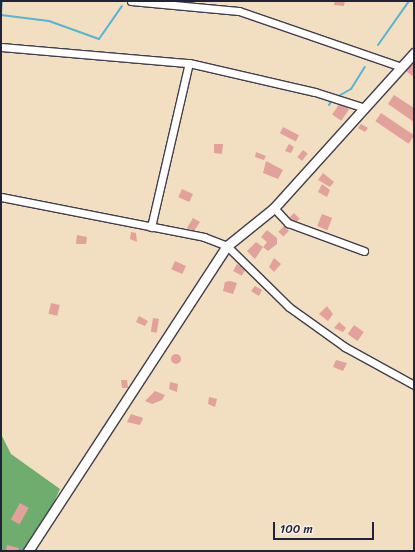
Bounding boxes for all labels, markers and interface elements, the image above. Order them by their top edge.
scale bar [275,514,376,540]
text: 100 m [280,518,313,540]

